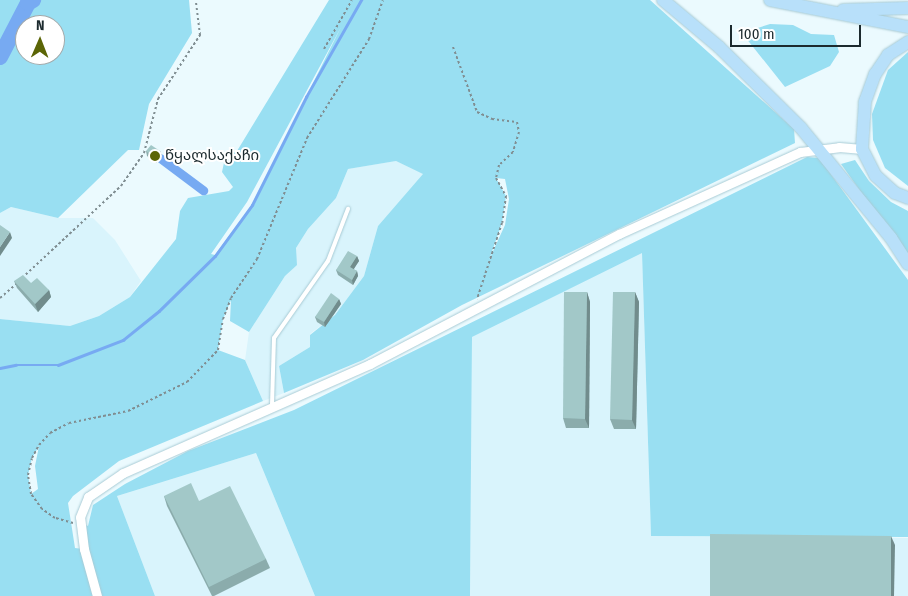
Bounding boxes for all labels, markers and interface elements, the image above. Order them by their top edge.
north arrow [15,15,65,65]
scale bar [733,15,864,47]
text: N [36,17,45,34]
text: 100 m [738,25,775,43]
place label: წყალსაქაჩი [165,147,259,165]
marker: წყალსაქაჩი [149,150,161,162]

